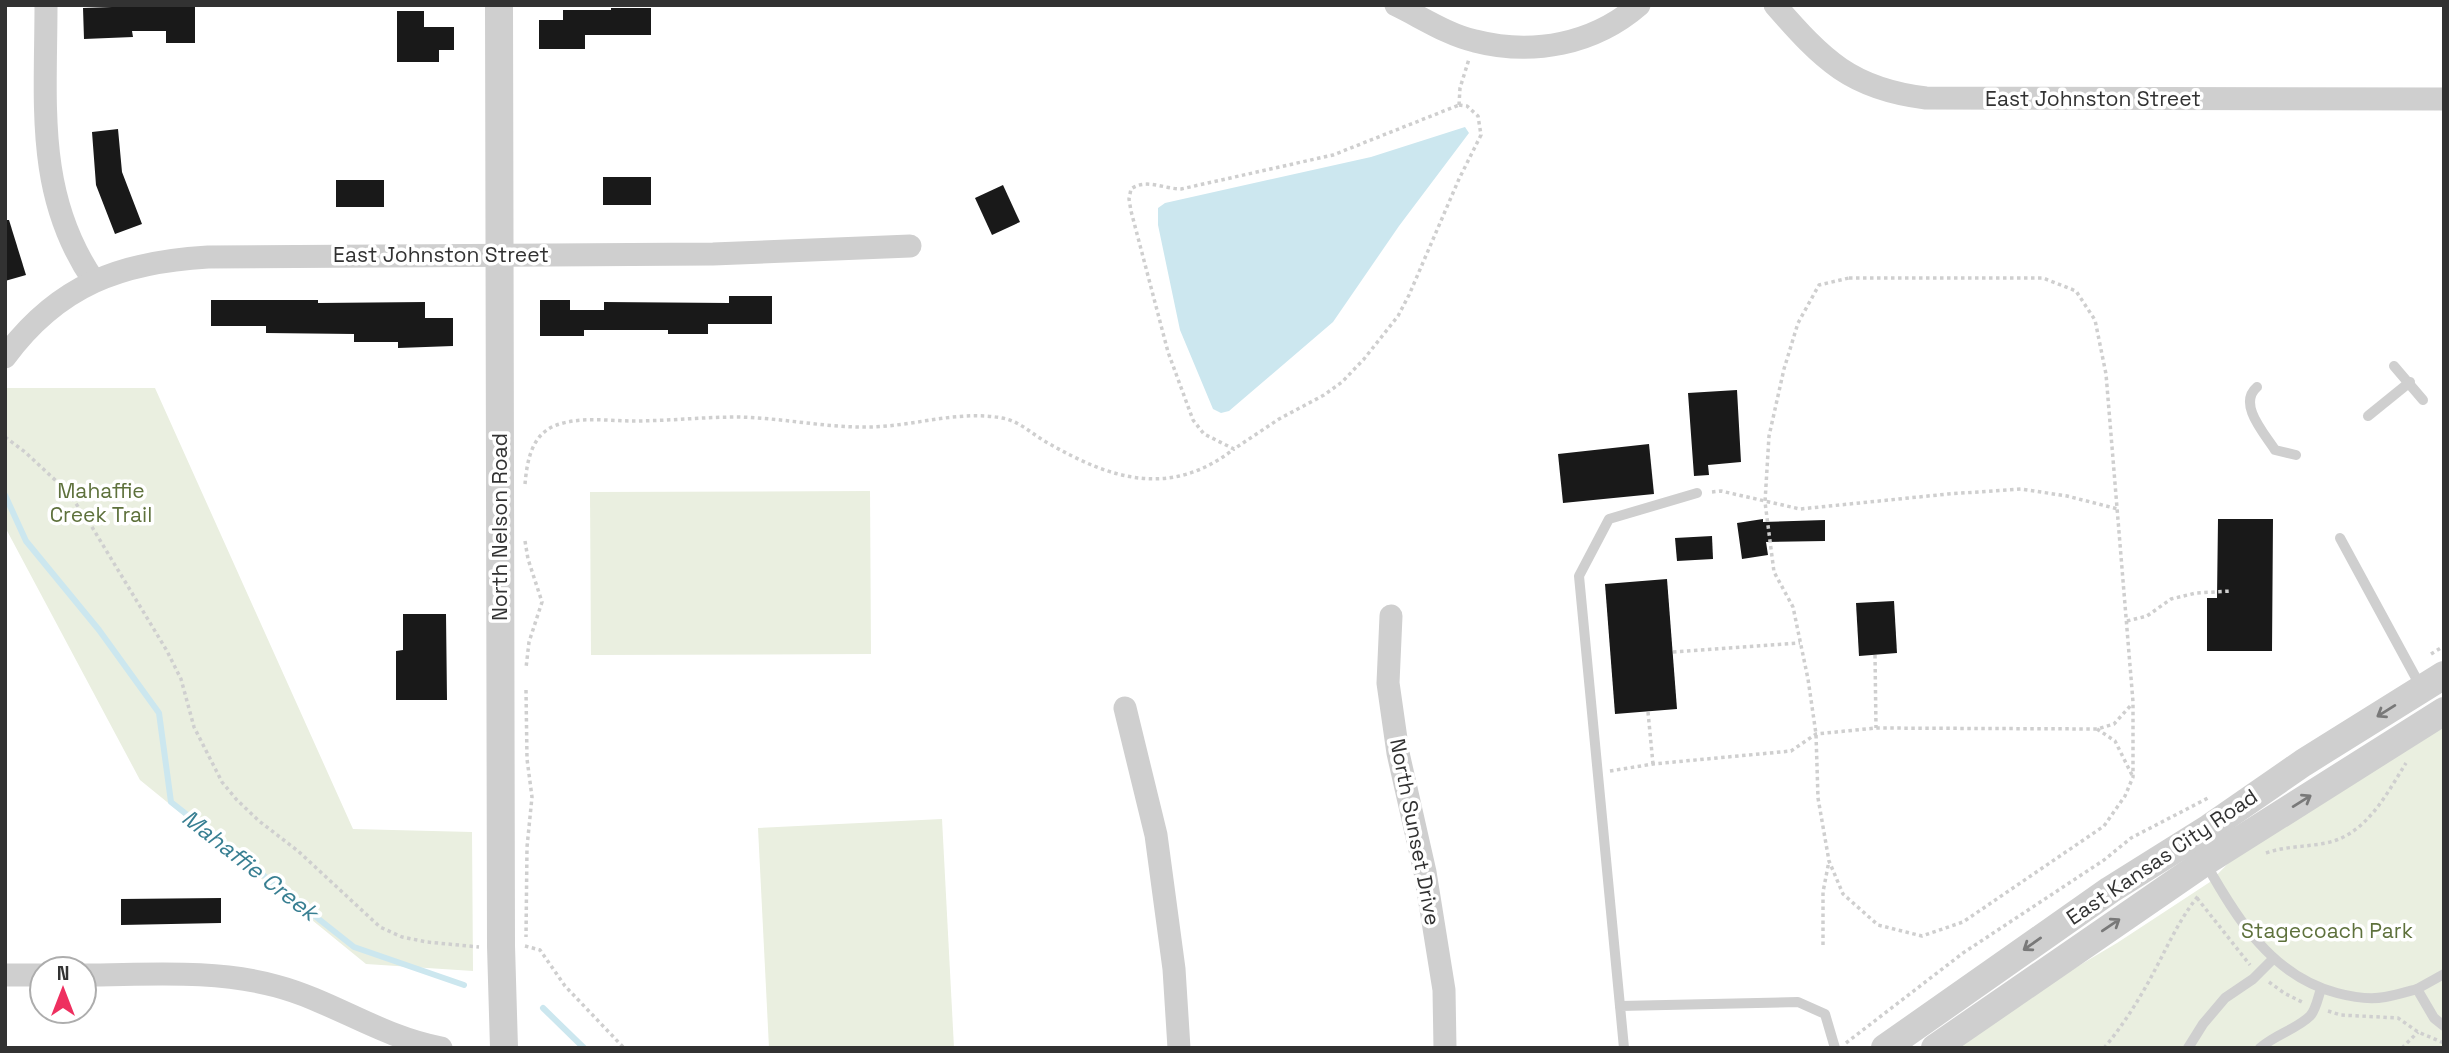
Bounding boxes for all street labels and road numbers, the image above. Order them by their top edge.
street label: East Johnston Street [1985,85,2201,112]
street label: East Johnston Street [333,241,549,268]
street label: North Nelson Road [486,433,513,621]
street label: North Sunset Drive [1384,736,1447,928]
street label: East Kansas City Road [2061,782,2263,931]

